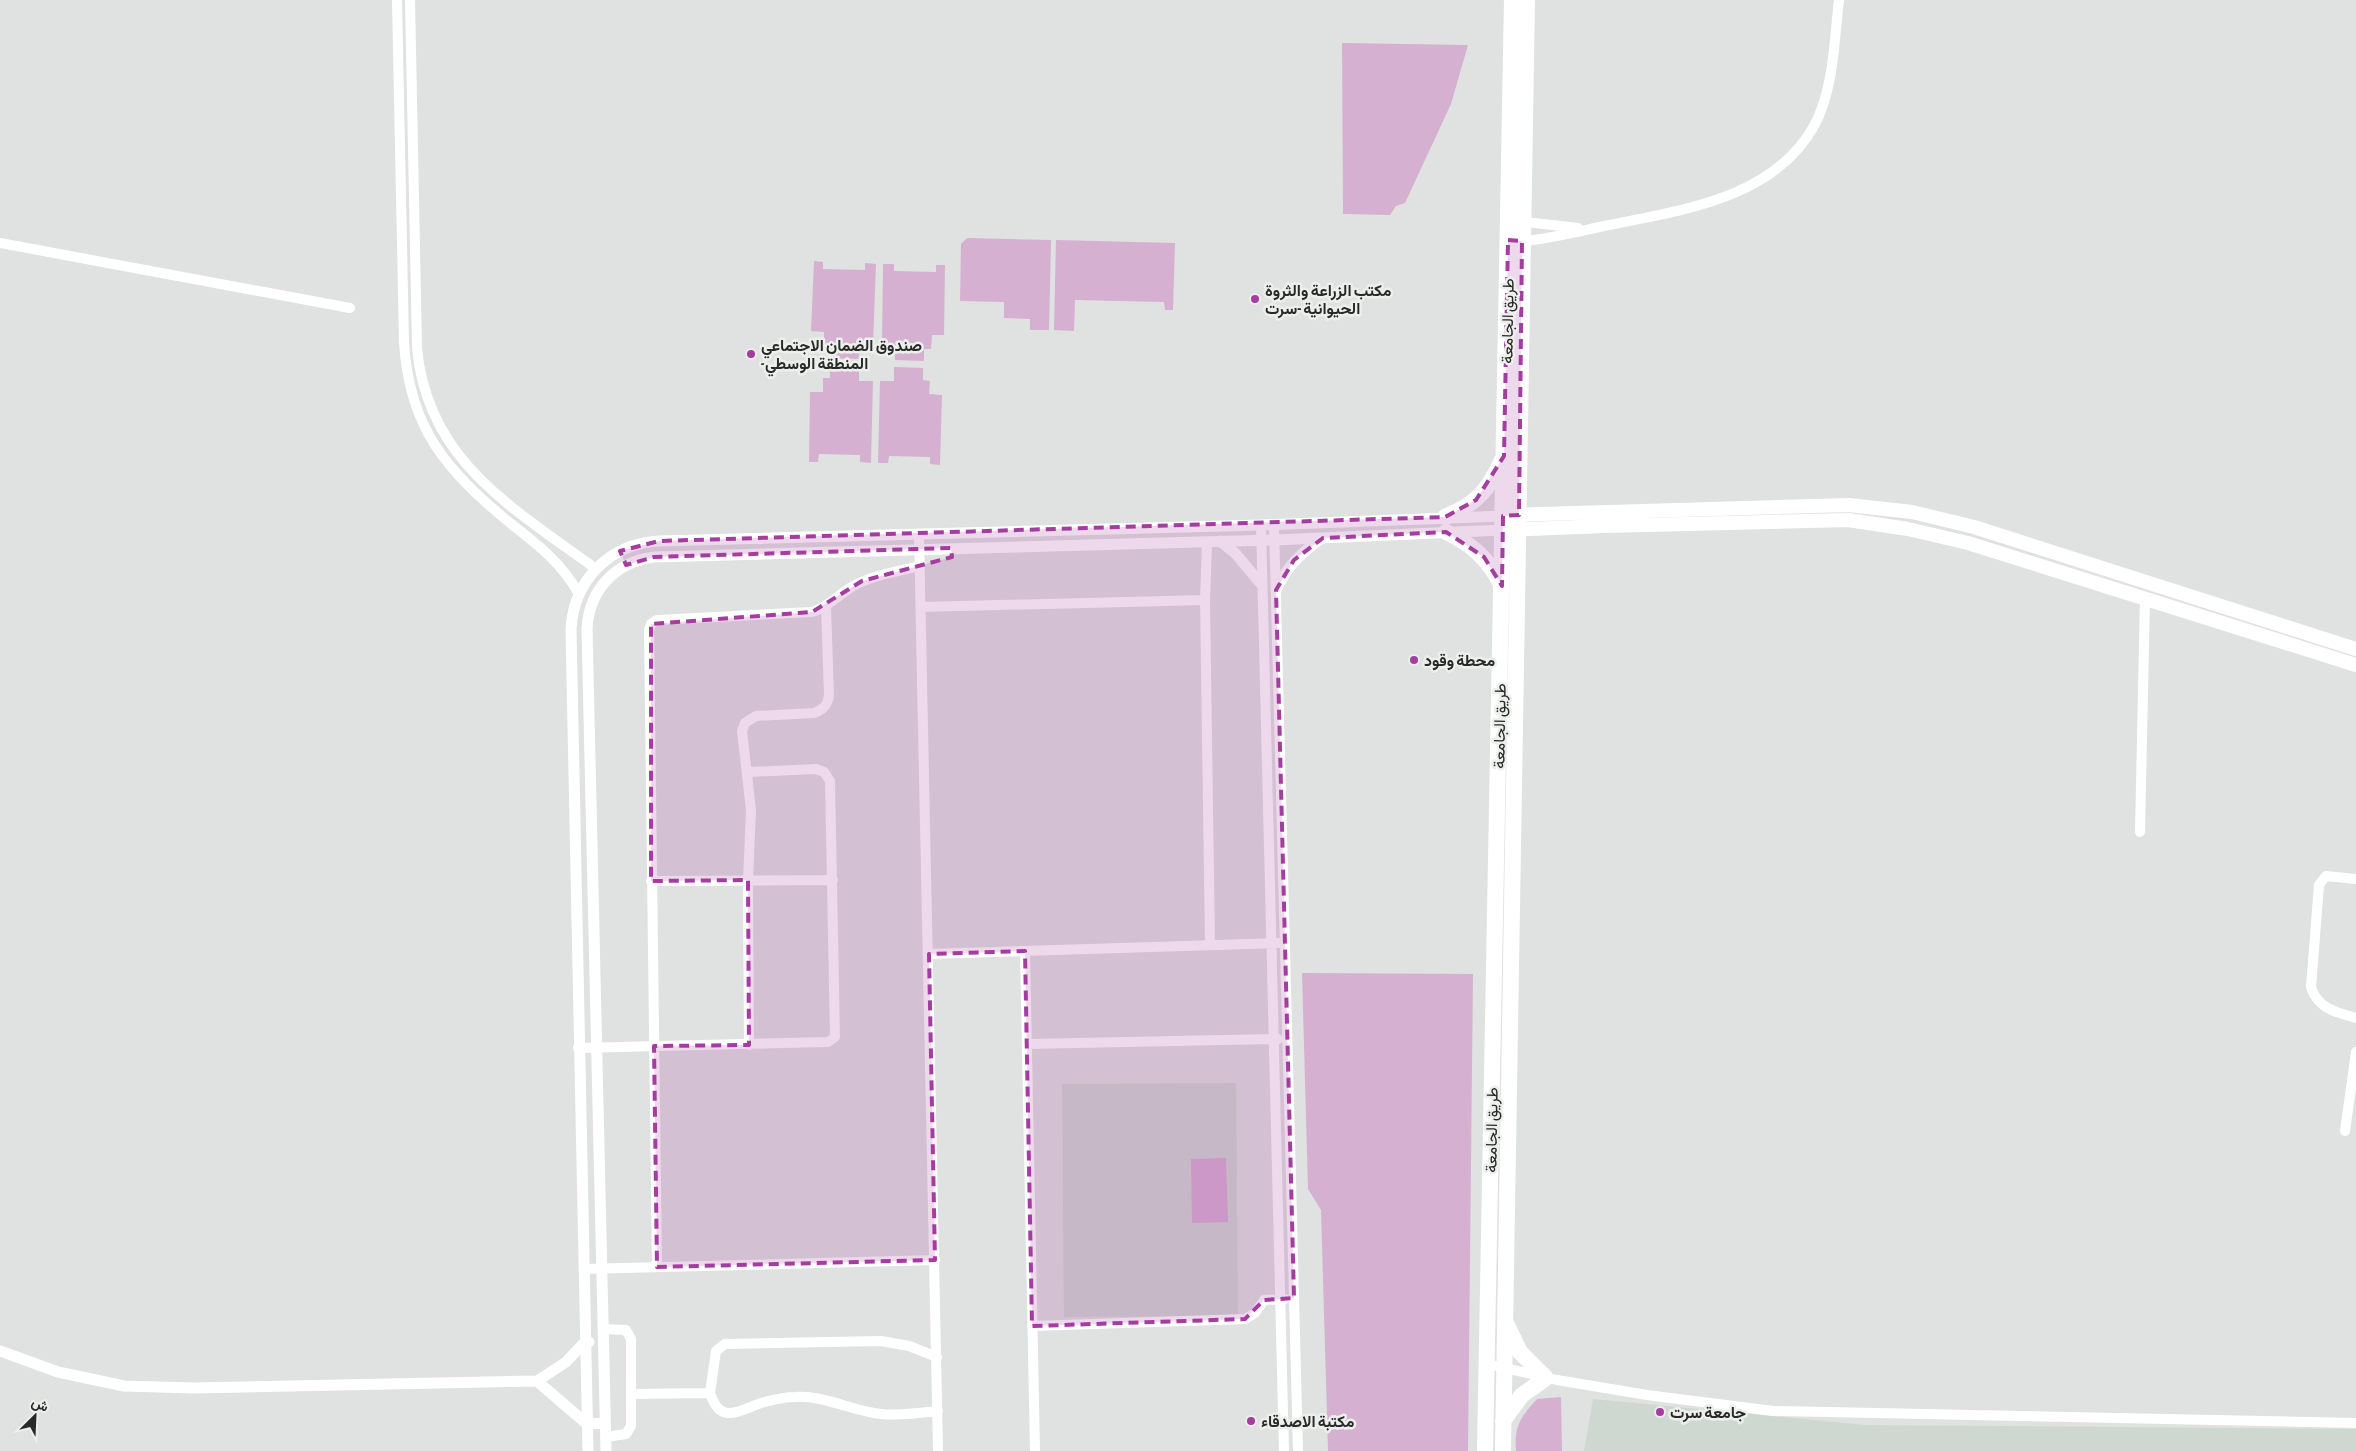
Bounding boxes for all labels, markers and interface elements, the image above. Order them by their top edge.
street label: طريق الجامعة [1497,278,1519,364]
place label: مكتب الزراعة والثروة الحيوانية -سرت [1265,281,1392,319]
marker: مكتب الزراعة والثروة الحيوانية -سرت [1249,293,1261,305]
place label: صندوق الضمان الاجتماعي -المنطقة الوسطي [761,336,922,377]
marker: صندوق الضمان الاجتماعي -المنطقة الوسطي [745,348,757,360]
place label: محطة وقود [1424,651,1496,671]
marker: محطة وقود [1408,654,1420,666]
street label: طريق الجامعة [1489,683,1511,769]
street label: طريق الجامعة [1481,1087,1503,1173]
north arrow [10,1391,60,1441]
text: ش [29,1393,51,1416]
place label: جامعة سرت [1670,1403,1746,1423]
marker: جامعة سرت [1654,1406,1666,1418]
place label: مكتبة الاصدقاء [1261,1412,1355,1431]
marker: مكتبة الاصدقاء [1245,1415,1257,1427]

